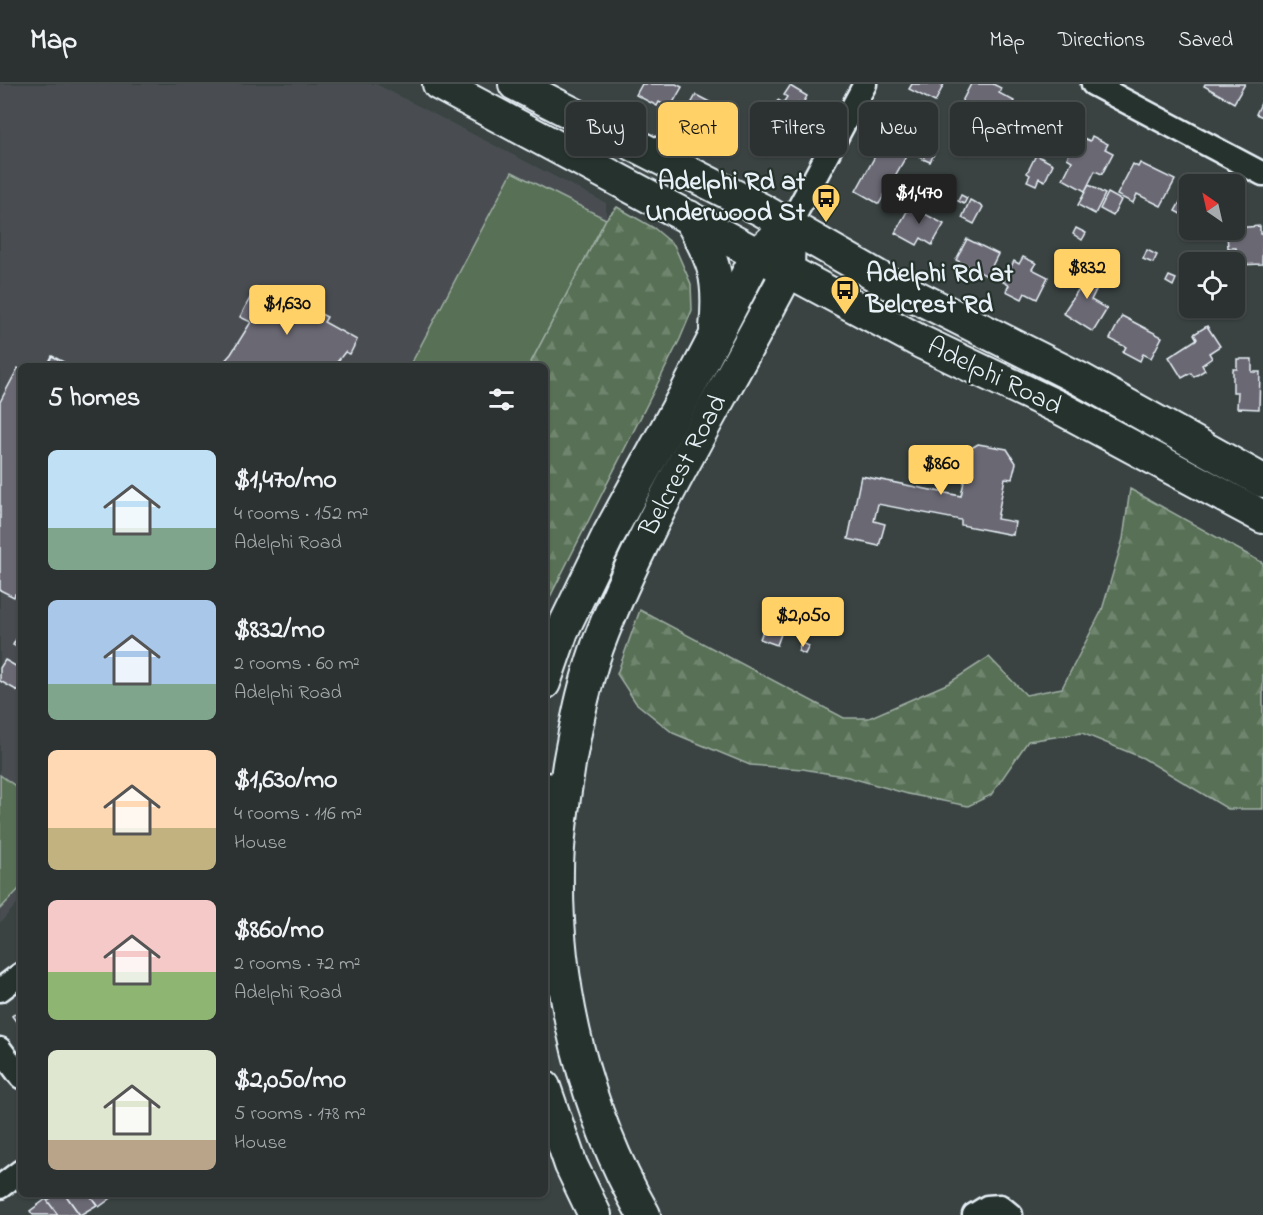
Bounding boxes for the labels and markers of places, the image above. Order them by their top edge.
place label: Adelphi Rd at Underwood St [645,163,806,233]
pin: $1,470 [870,174,968,225]
bus stop icon: Adelphi Rd at Underwood St [810,182,842,224]
pin: $832 [1051,249,1123,300]
place label: Adelphi Rd at Belcrest Rd [864,255,1014,325]
bus stop icon: Adelphi Rd at Belcrest Rd [829,274,861,316]
pin: $1,630 [238,285,336,336]
pin: $860 [905,445,977,496]
pin: $2,050 [754,597,852,648]

